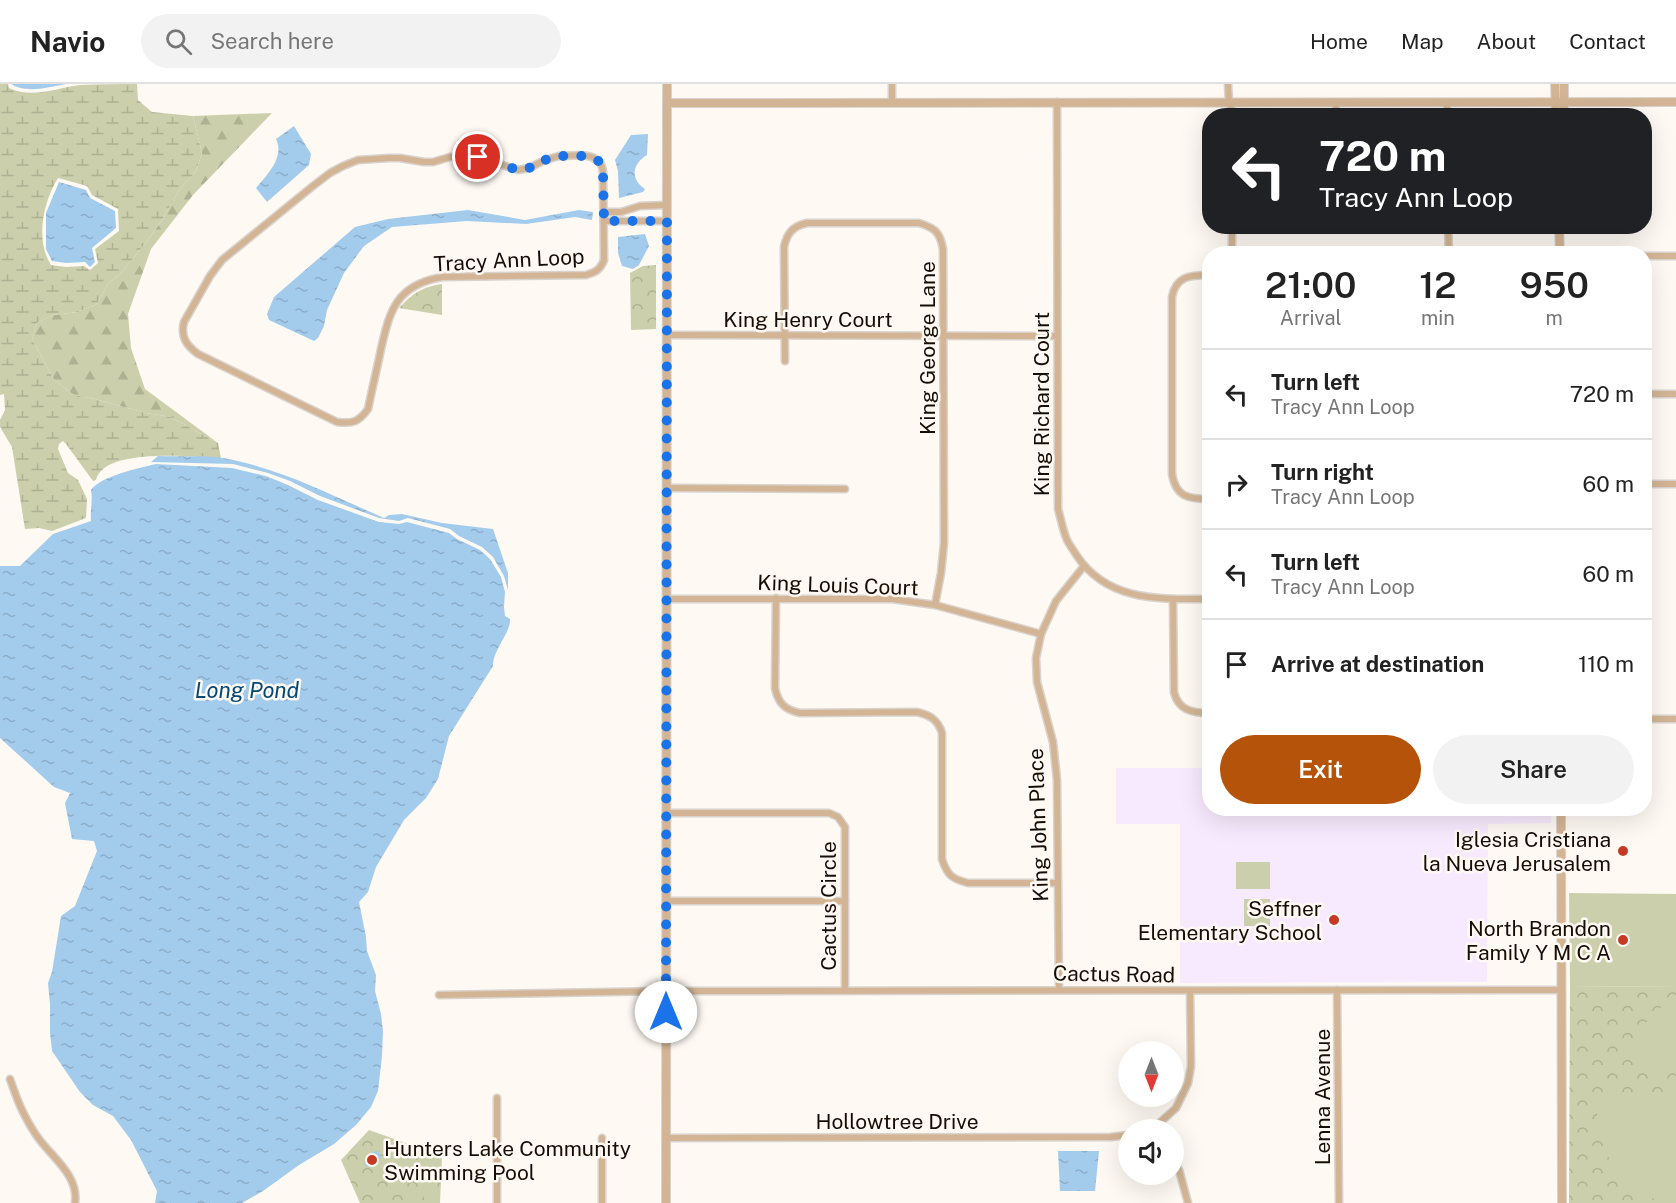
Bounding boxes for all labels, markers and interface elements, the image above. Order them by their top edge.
search box [141,14,561,68]
text: Navio [30,25,105,58]
icon: search [162,25,195,58]
text: Search here [210,28,334,54]
text: Home [1310,29,1368,54]
text: Map [1401,29,1444,54]
text: About [1477,29,1536,54]
text: Contact [1569,29,1646,54]
pin [452,131,503,182]
text: 720 m [1319,131,1446,180]
icon: left [1220,132,1298,210]
icon: arrive [461,140,494,173]
text: Tracy Ann Loop [1319,181,1513,213]
street label: Tracy Ann Loop [433,244,585,276]
street label: King George Lane [915,261,940,435]
text: 21:00 [1265,264,1356,306]
text: 12 [1419,264,1457,306]
text: 950 [1520,264,1589,306]
text: Arrival [1280,306,1342,330]
text: min [1421,306,1455,330]
text: m [1546,306,1563,330]
street label: King Henry Court [723,307,893,332]
street label: King Richard Court [1029,312,1054,496]
text: Turn left [1271,369,1360,395]
icon: left [1220,378,1253,411]
text: 720 m [1570,381,1634,407]
text: Tracy Ann Loop [1271,395,1415,419]
text: Turn right [1271,459,1374,485]
icon: right [1220,468,1253,501]
text: 60 m [1583,471,1634,497]
text: Tracy Ann Loop [1271,485,1415,509]
text: Turn left [1271,549,1360,575]
icon: left [1220,558,1253,591]
text: 60 m [1583,561,1634,587]
street label: King Louis Court [757,570,919,600]
text: Tracy Ann Loop [1271,575,1415,599]
icon: arrive [1220,648,1253,681]
text: Arrive at destination [1271,651,1484,677]
text: 110 m [1578,651,1634,677]
water label: Long Pond [195,677,300,703]
button: Exit [1220,735,1421,804]
button: Share [1433,735,1634,804]
street label: King John Place [1023,748,1053,902]
place label: Iglesia Cristiana la Nueva Jerusalem [1423,827,1611,876]
street label: Cactus Circle [816,841,841,971]
marker: Iglesia Cristiana la Nueva Jerusalem [1616,844,1630,858]
place label: Seffner Elementary School [1138,896,1322,945]
marker: Seffner Elementary School [1327,913,1341,927]
place label: North Brandon Family Y M C A [1466,916,1611,965]
marker: North Brandon Family Y M C A [1616,933,1630,947]
street label: Cactus Road [1053,960,1175,988]
position arrow [634,980,698,1044]
street label: Lenna Avenue [1310,1029,1335,1165]
north arrow [1118,1041,1184,1107]
map controls [1118,1041,1184,1185]
street label: Hollowtree Drive [815,1109,979,1134]
button: sound [1118,1119,1184,1185]
place label: Hunters Lake Community Swimming Pool [384,1136,631,1185]
marker: Hunters Lake Community Swimming Pool [365,1153,379,1167]

